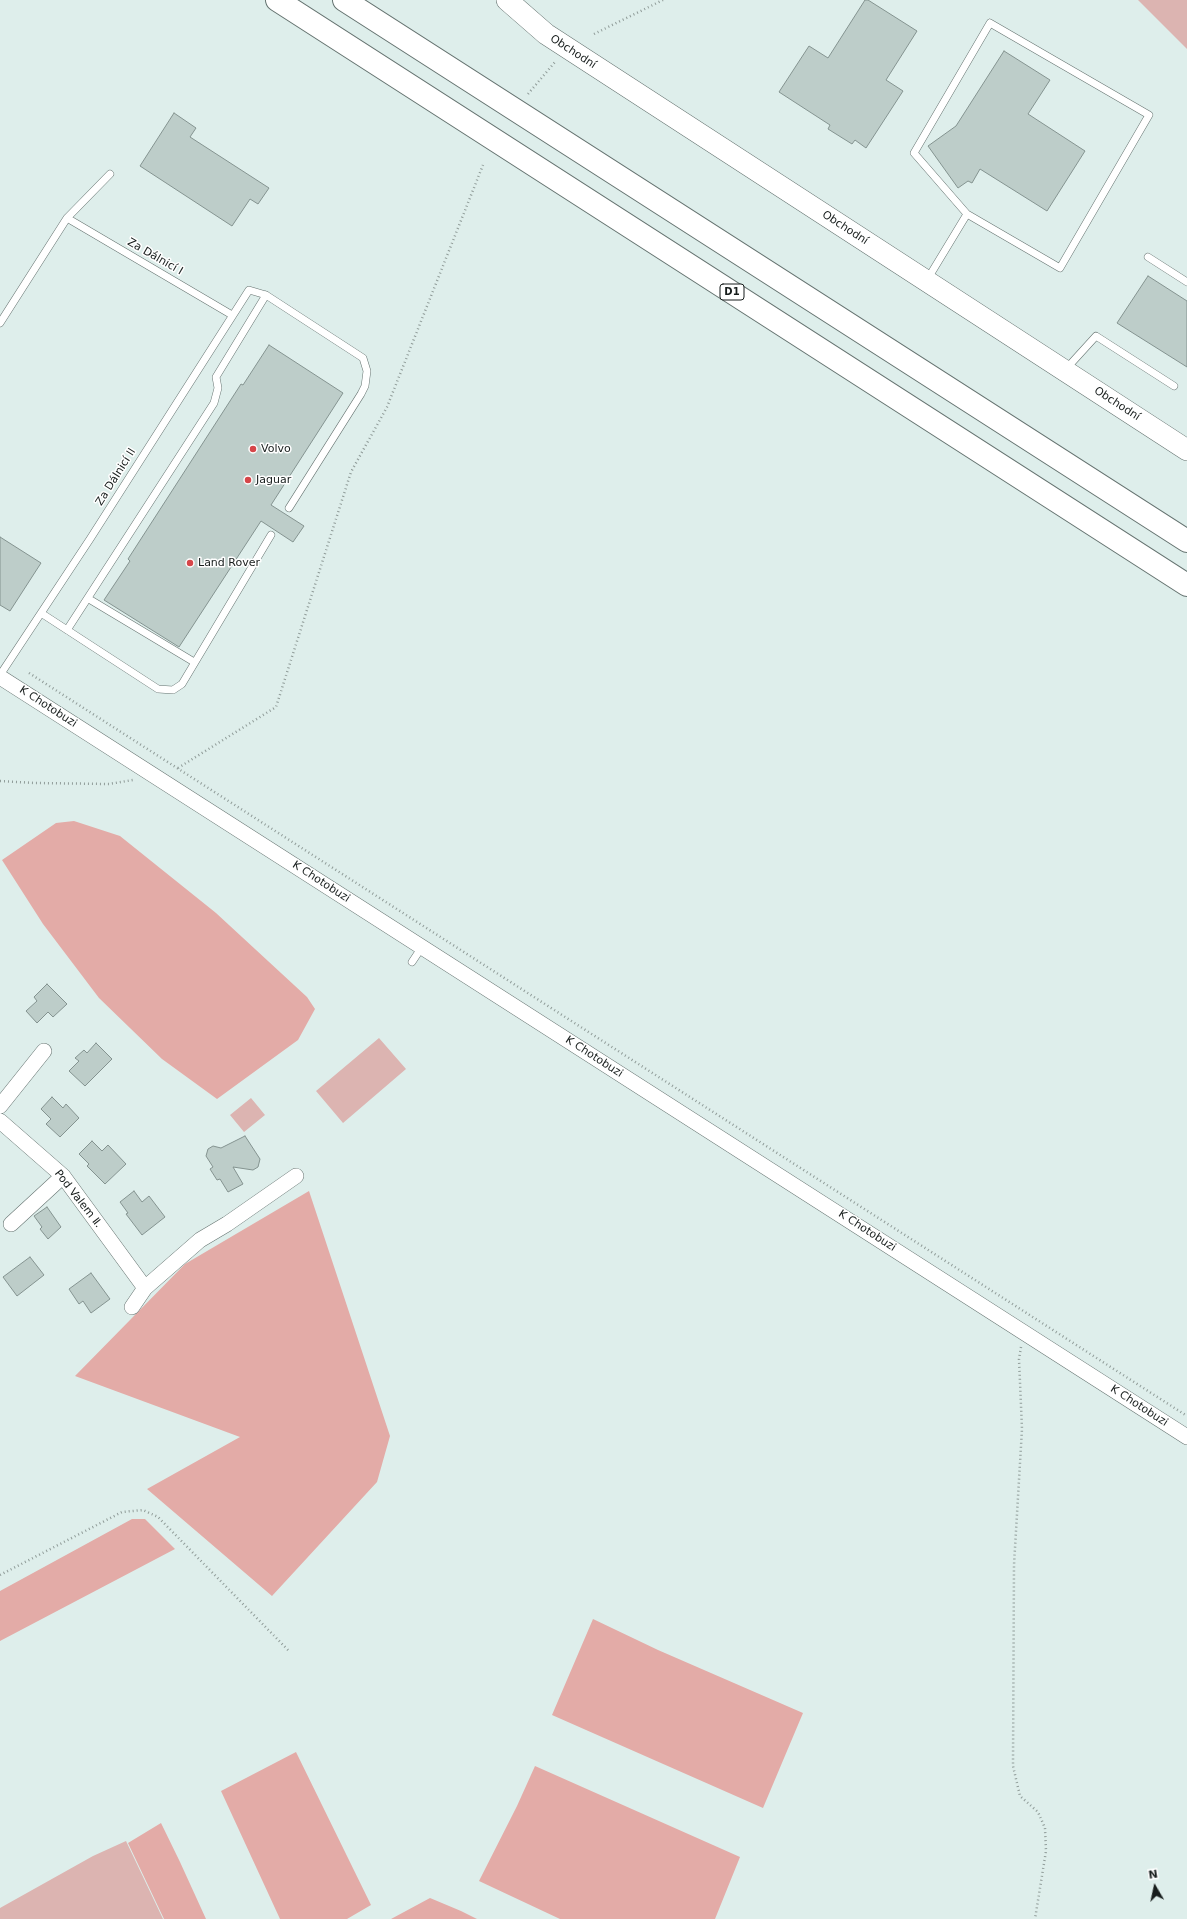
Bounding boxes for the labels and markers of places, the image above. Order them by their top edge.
place label: Volvo [261,442,291,456]
marker: Volvo [248,444,258,454]
place label: Jaguar [256,473,291,487]
marker: Jaguar [243,475,253,485]
place label: Land Rover [198,556,260,570]
marker: Land Rover [185,558,195,568]

